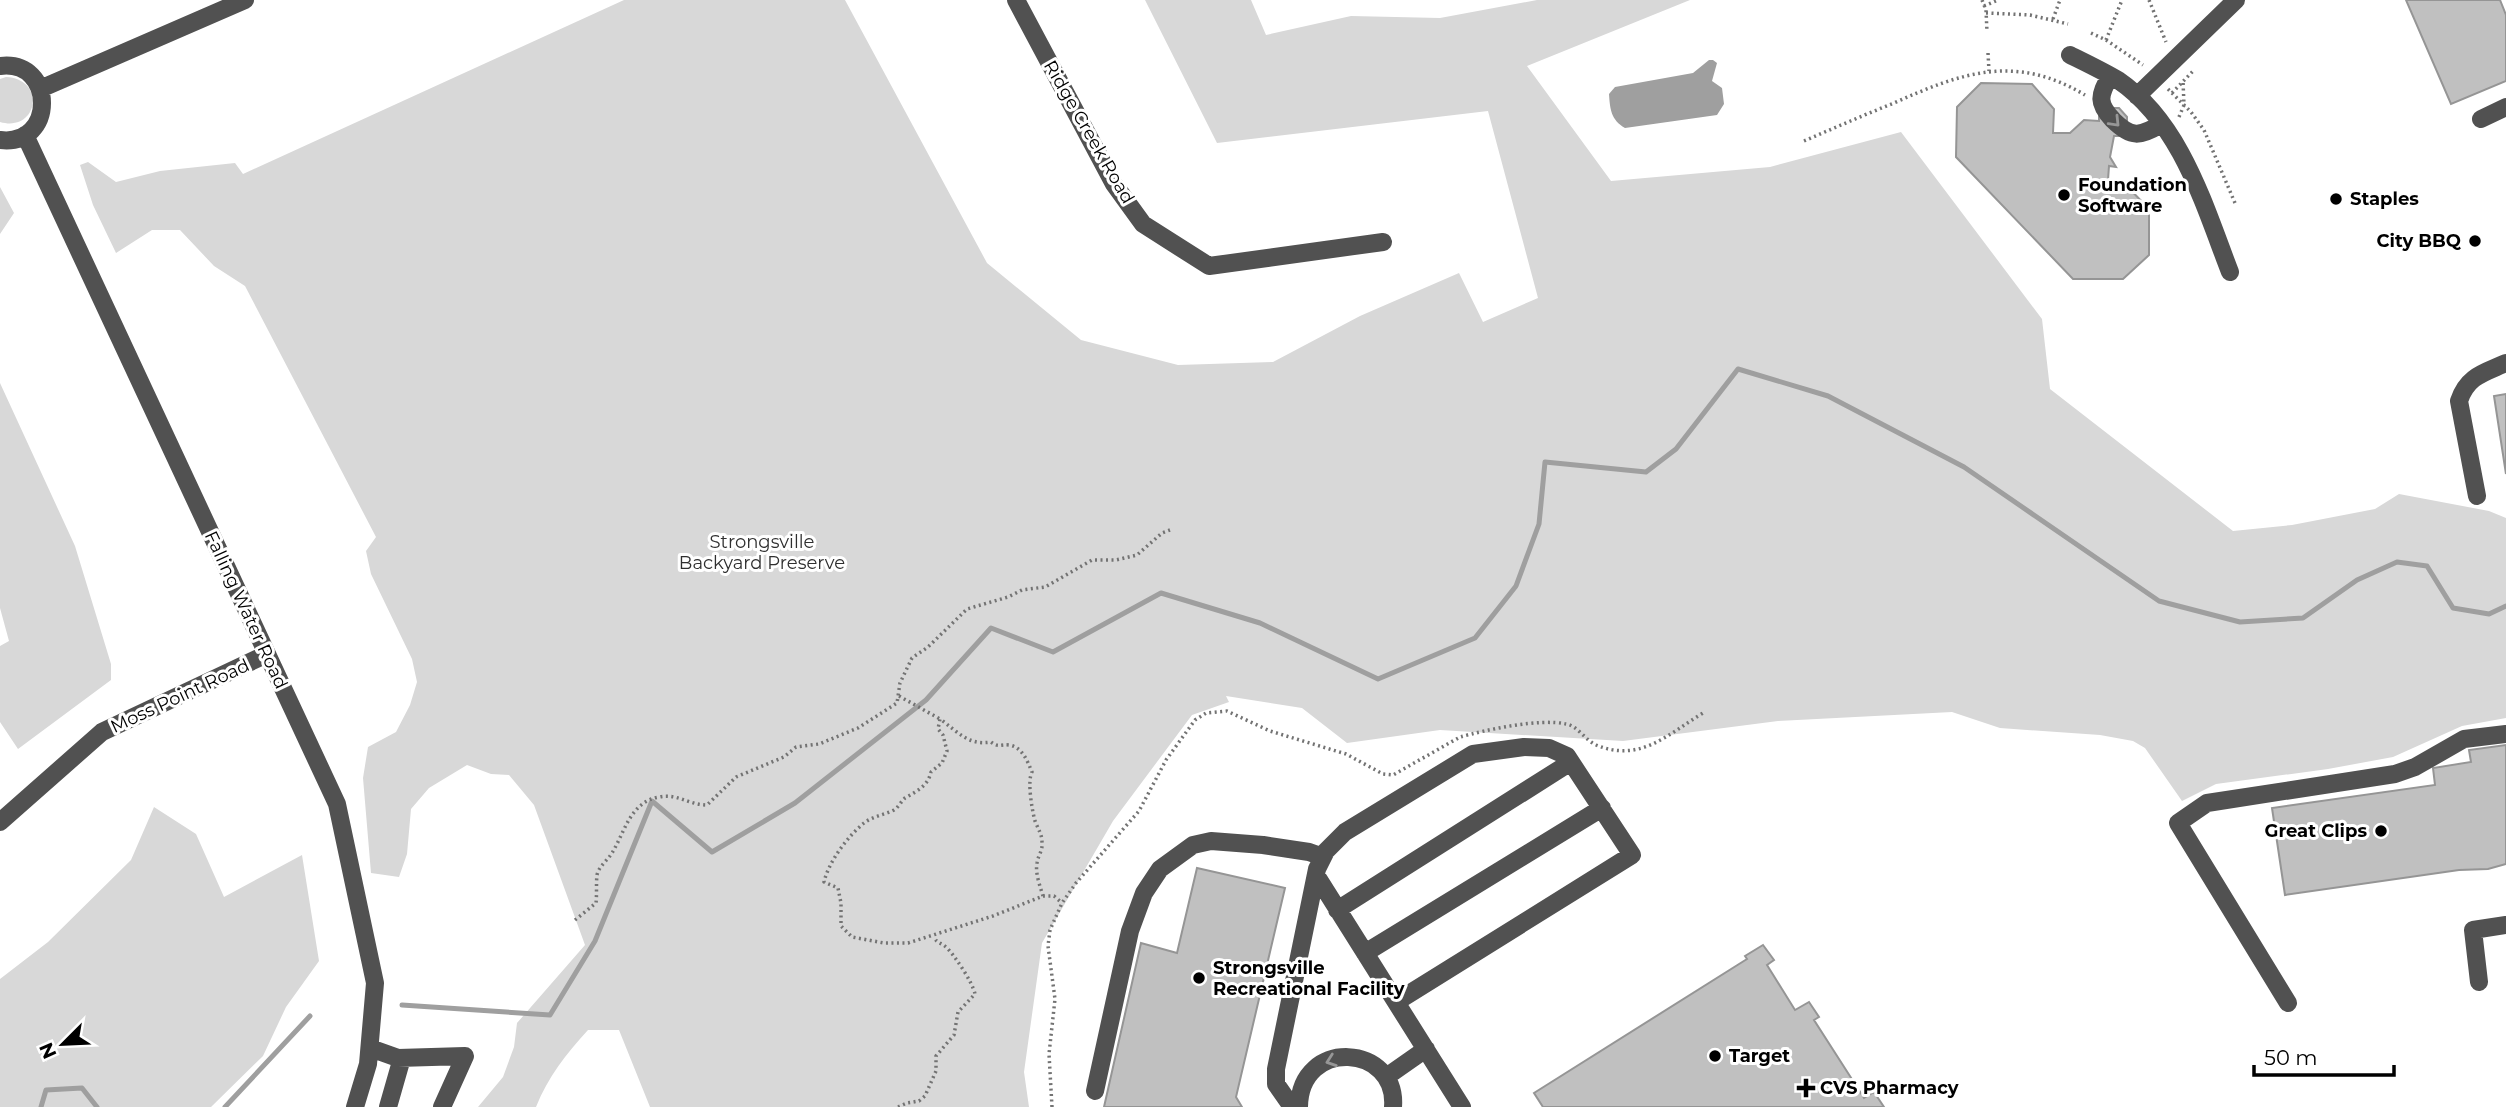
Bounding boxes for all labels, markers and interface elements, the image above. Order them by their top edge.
street label: Ridge Creek Road [1039,56,1139,208]
one-way arrow [2107,114,2120,127]
place label: Foundation Software [2078,174,2187,217]
marker: Foundation Software [2056,187,2072,203]
place label: Staples [2350,188,2419,210]
marker: Staples [2328,191,2344,207]
place label: City BBQ [2377,230,2462,252]
marker: City BBQ [2467,233,2483,249]
street label: Falling Water Road [200,527,292,693]
park label: Strongsville Backyard Preserve [679,531,845,574]
street label: Moss Point Road [107,654,253,738]
place label: Great Clips [2265,820,2367,842]
marker: Great Clips [2373,823,2389,839]
place label: Strongsville Recreational Facility [1213,957,1405,1000]
marker: Strongsville Recreational Facility [1191,970,1207,986]
north arrow [28,1009,98,1079]
scale bar [2254,1034,2394,1078]
text: N [34,1039,62,1062]
place label: Target [1729,1045,1790,1067]
text: 50 m [2264,1045,2318,1070]
marker: Target [1707,1048,1723,1064]
one-way arrow [1326,1053,1338,1067]
place label: CVS Pharmacy [1820,1077,1959,1099]
marker: CVS Pharmacy [1798,1080,1814,1096]

